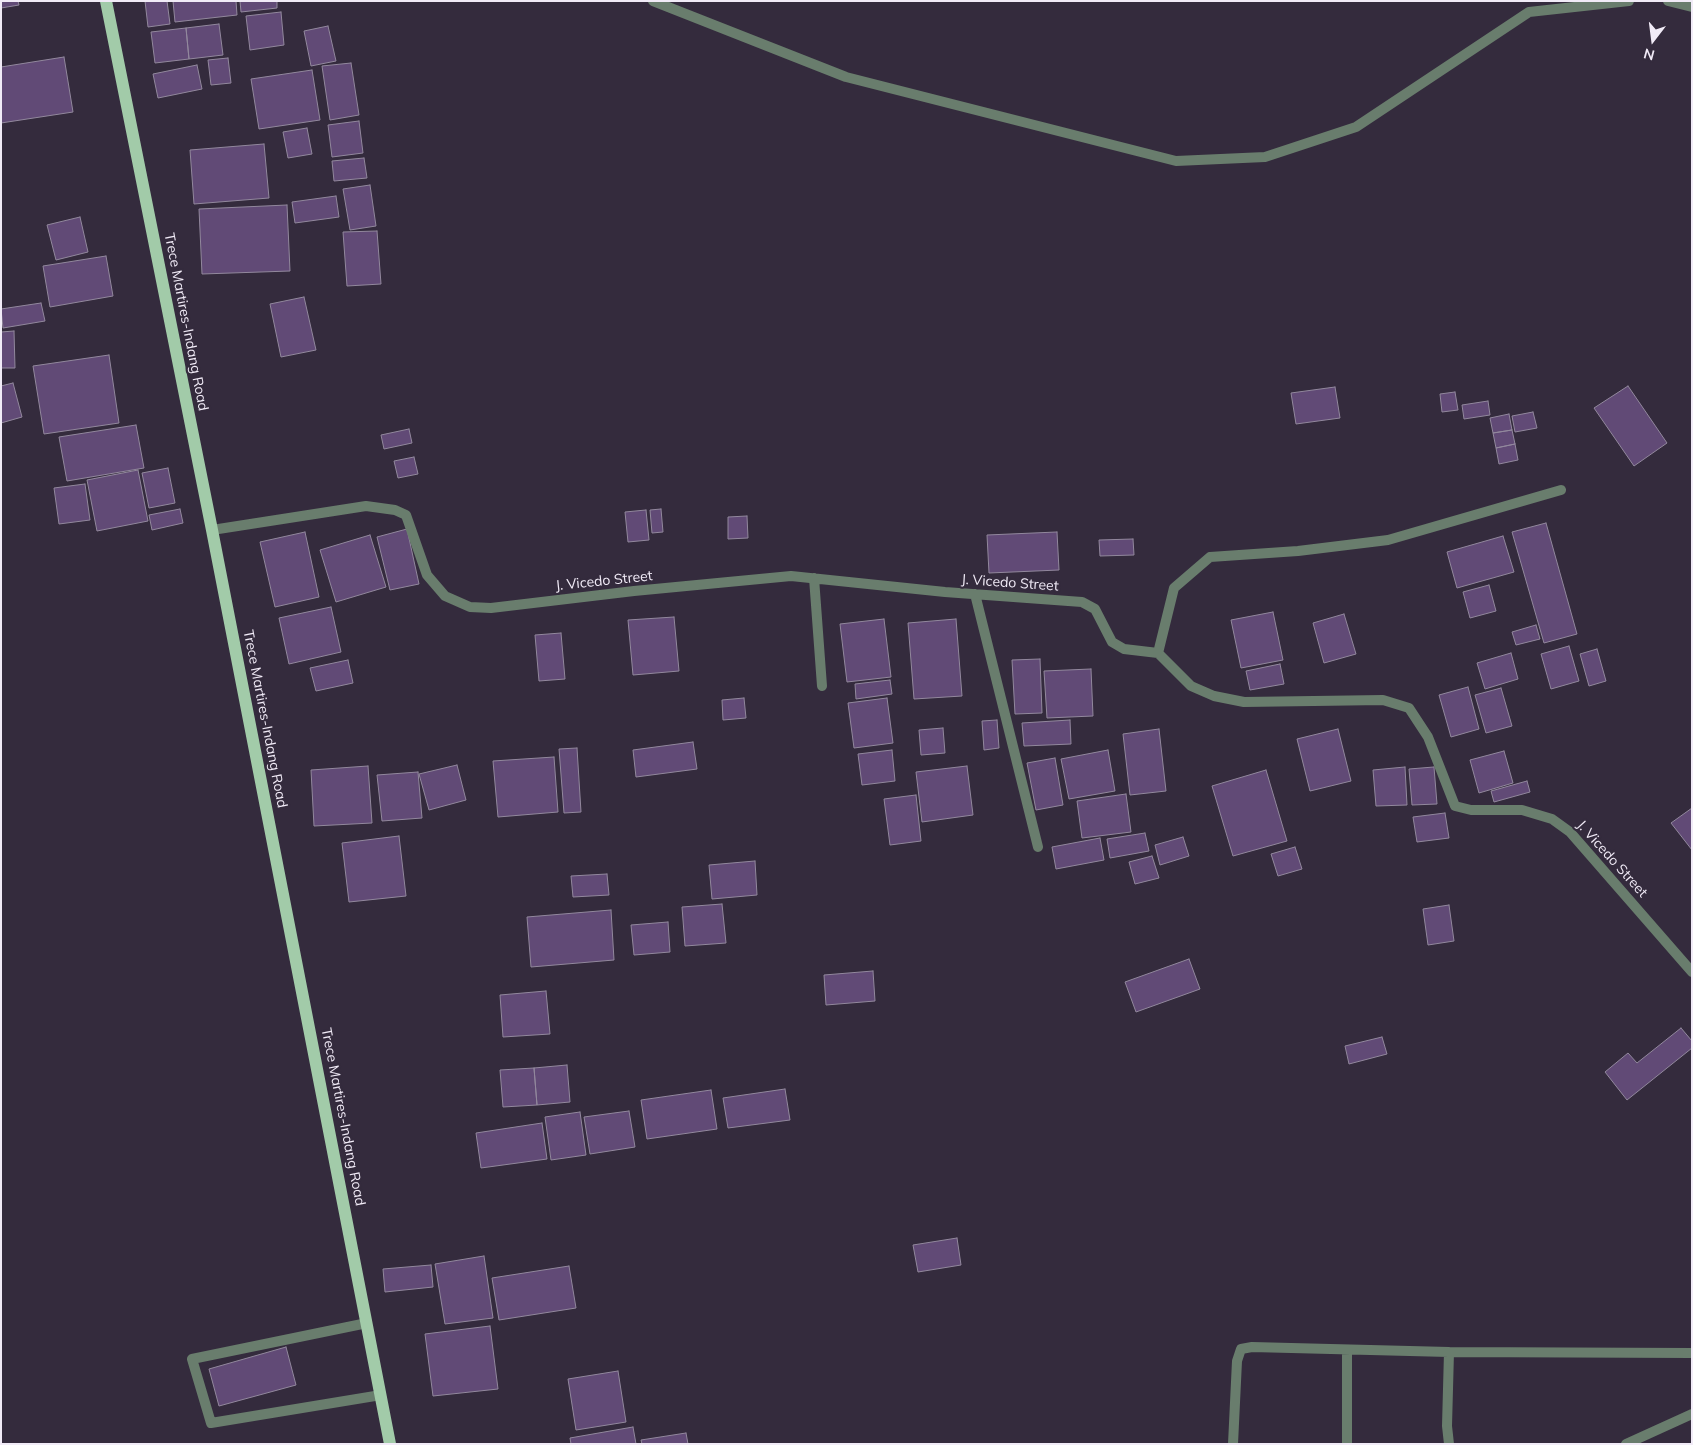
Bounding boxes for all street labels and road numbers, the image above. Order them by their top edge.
street label: Trece Martires-Indang Road [160,232,212,412]
street label: J. Vicedo Street [555,568,653,594]
street label: J. Vicedo Street [961,571,1059,595]
street label: Trece Martires-Indang Road [239,629,291,809]
street label: J. Vicedo Street [1573,817,1651,901]
street label: Trece Martires-Indang Road [317,1027,369,1207]

